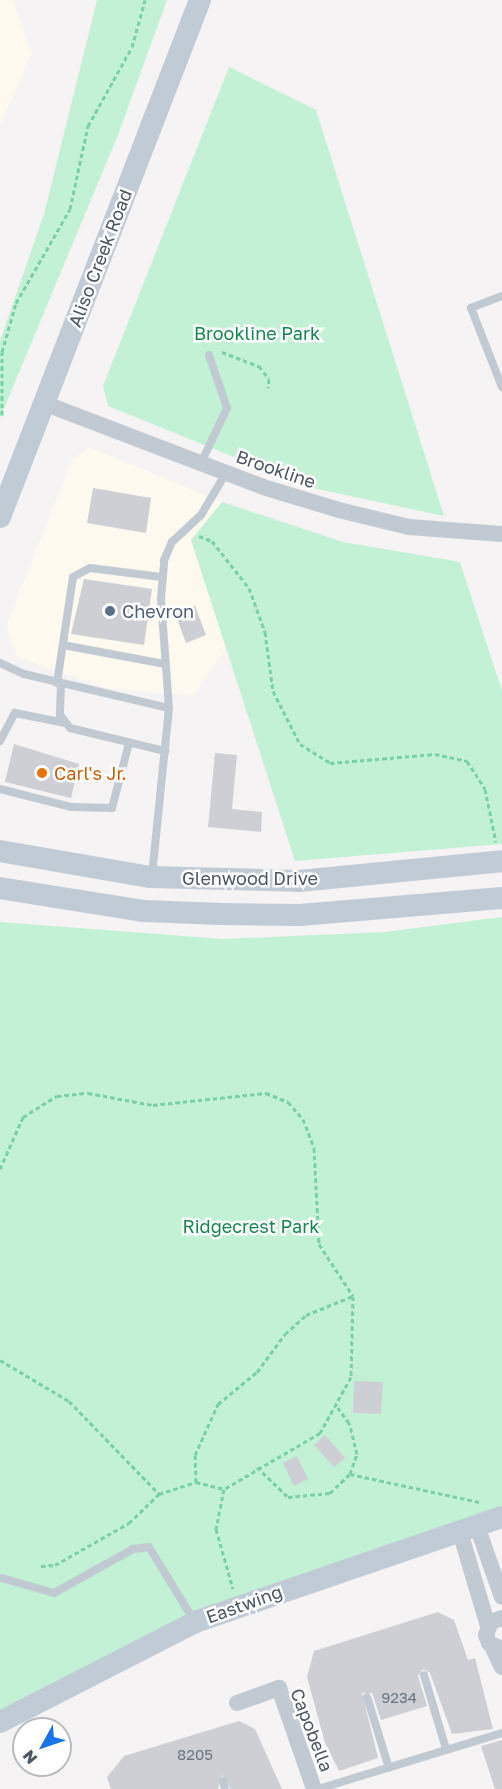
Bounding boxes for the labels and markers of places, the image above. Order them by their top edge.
place label: Chevron [122,600,194,622]
marker: Chevron [103,604,117,618]
place label: Carl's Jr. [54,762,127,784]
marker: Carl's Jr. [35,766,49,780]

